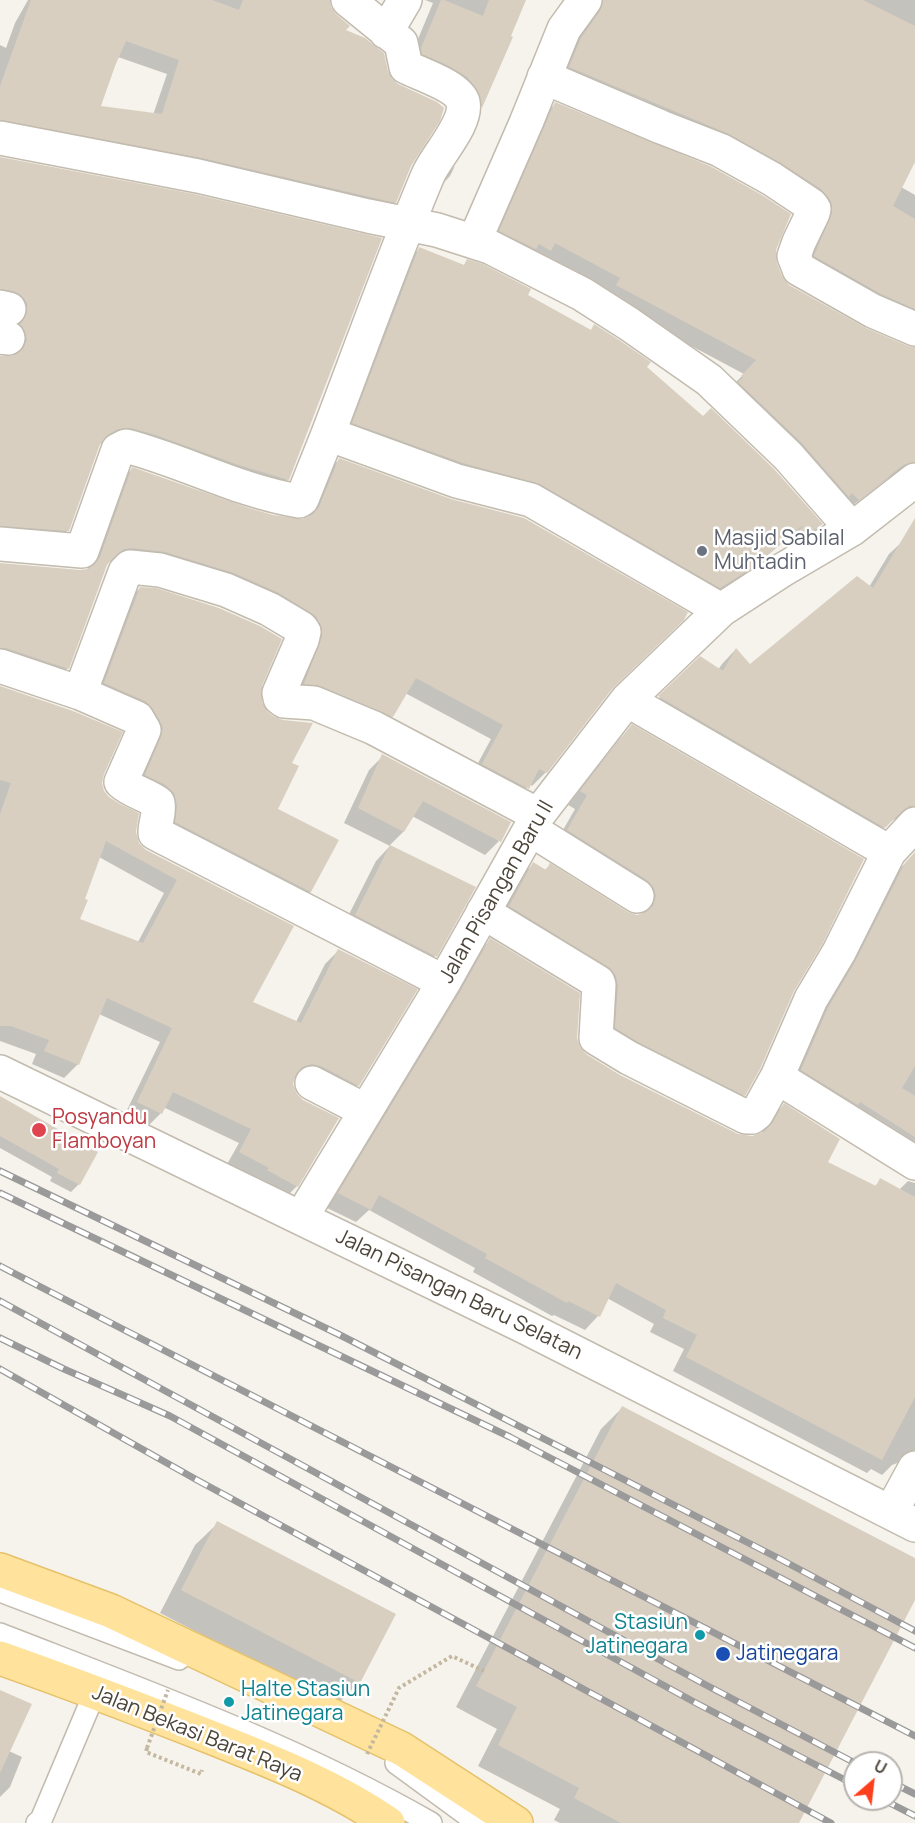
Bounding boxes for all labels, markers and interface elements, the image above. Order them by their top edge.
place label: Masjid Sabilal Muhtadin [714,526,845,576]
marker: Masjid Sabilal Muhtadin [695,544,709,558]
street label: Jalan Pisangan Baru II [434,796,560,988]
place label: Posyandu Flamboyan [52,1105,156,1155]
marker: Posyandu Flamboyan [30,1121,48,1139]
street label: Jalan Pisangan Baru Selatan [332,1224,586,1366]
place label: Stasiun Jatinegara [586,1610,688,1660]
marker: Stasiun Jatinegara [693,1628,707,1642]
place label: Jatinegara [736,1641,838,1667]
marker: Jatinegara [714,1645,732,1663]
place label: Halte Stasiun Jatinegara [241,1677,370,1727]
street label: Jalan Bekasi Barat Raya [88,1680,306,1788]
marker: Halte Stasiun Jatinegara [222,1695,236,1709]
north arrow [843,1751,903,1811]
text: U [870,1754,891,1779]

